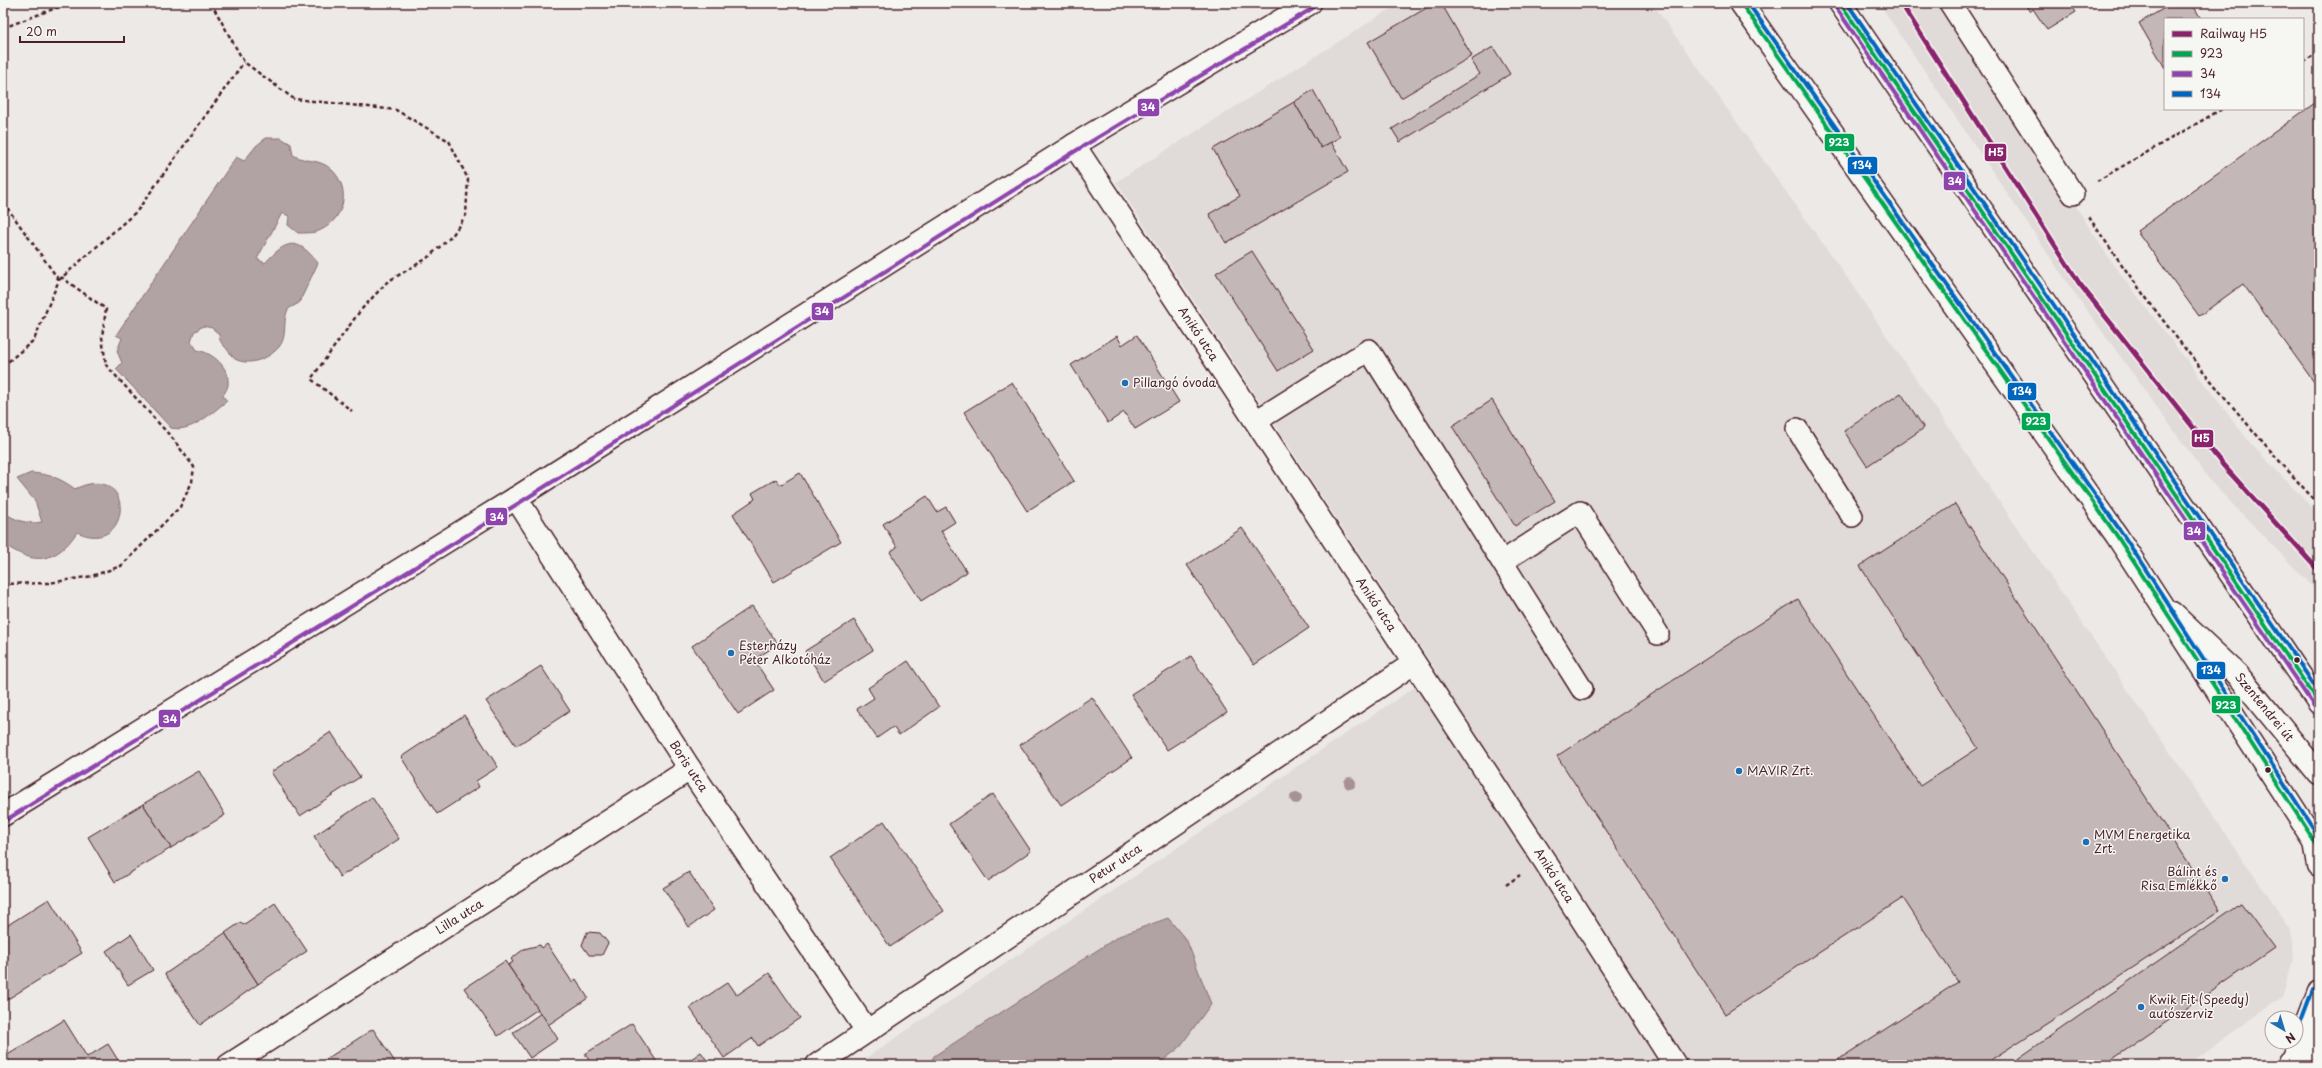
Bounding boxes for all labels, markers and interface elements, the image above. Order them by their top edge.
scale bar [20,18,124,44]
legend [2164,18,2304,110]
text: 20 m [26,22,57,40]
text: Railway H5 [2200,24,2267,42]
text: 923 [2200,44,2223,62]
text: 34 [2200,64,2216,82]
text: 134 [2200,84,2221,102]
line badge: 34 [1137,98,1160,117]
text: 34 [1141,98,1156,115]
line badge: 923 [1824,133,1855,152]
text: 923 [1828,133,1850,150]
line badge: H5 [1984,143,2007,162]
text: H5 [1988,143,2004,160]
line badge: 134 [1847,156,1878,175]
text: 134 [1852,156,1872,173]
line badge: 34 [1943,171,1966,191]
text: 34 [1948,172,1963,189]
line badge: 34 [811,302,834,321]
text: 34 [815,302,830,319]
street label: Anikó utca [1174,303,1224,365]
place label: Pillangó óvoda [1133,373,1217,391]
marker: Pillangó óvoda [1120,378,1130,388]
line badge: 134 [2007,382,2037,401]
text: 134 [2012,382,2032,399]
line badge: 923 [2021,412,2051,431]
text: 923 [2025,412,2047,429]
line badge: H5 [2191,429,2214,448]
text: H5 [2194,429,2210,446]
line badge: 34 [485,507,508,526]
text: 34 [490,508,505,525]
line badge: 34 [2183,521,2206,541]
text: 34 [2187,522,2202,539]
street label: Anikó utca [1352,573,1402,635]
place label: Esterházy Péter Alkotóház [739,636,831,668]
marker: Esterházy Péter Alkotóház [726,648,736,658]
unlabelled marker [2292,655,2302,665]
line badge: 134 [2196,661,2226,680]
text: 134 [2201,661,2221,678]
street label: Szentendrei út [2231,668,2299,745]
line badge: 923 [2211,695,2241,714]
text: 923 [2215,696,2237,713]
line badge: 34 [158,709,181,728]
text: 34 [163,710,178,727]
street label: Boris utca [666,736,713,796]
place label: MAVIR Zrt. [1747,761,1813,779]
unlabelled marker [2263,765,2273,775]
marker: MAVIR Zrt. [1734,766,1744,776]
place label: MVM Energetika Zrt. [2094,825,2191,857]
marker: MVM Energetika Zrt. [2081,837,2091,847]
street label: Petur utca [1085,839,1145,887]
street label: Anikó utca [1530,844,1579,906]
place label: Bálint és Risa Emlékkő [2141,862,2218,894]
marker: Bálint és Risa Emlékkő [2220,874,2230,884]
street label: Lilla utca [432,894,487,938]
place label: Kwik Fit (Speedy) autószerviz [2149,990,2249,1022]
marker: Kwik Fit (Speedy) autószerviz [2136,1002,2146,1012]
north arrow [2264,1010,2304,1050]
text: N [2282,1029,2299,1048]

